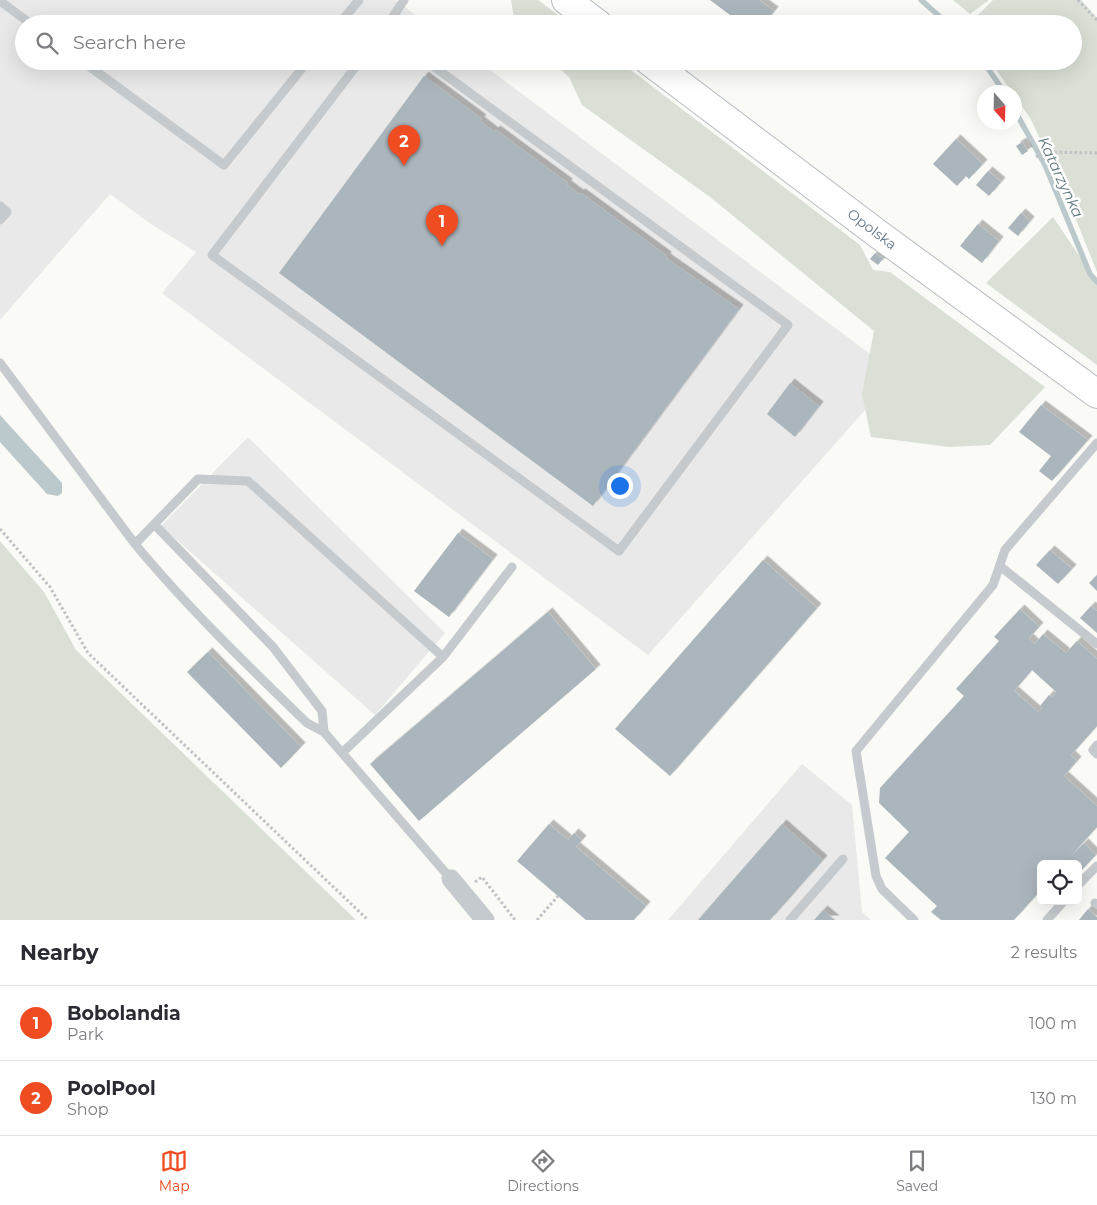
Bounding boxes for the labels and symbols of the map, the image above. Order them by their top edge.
north arrow [977,85,1022,130]
pin: 2 [388,125,420,166]
water label: Katarzynka [1034,134,1088,220]
pin: 1 [426,205,458,246]
street label: Opolska [844,205,900,253]
your location [607,473,633,499]

